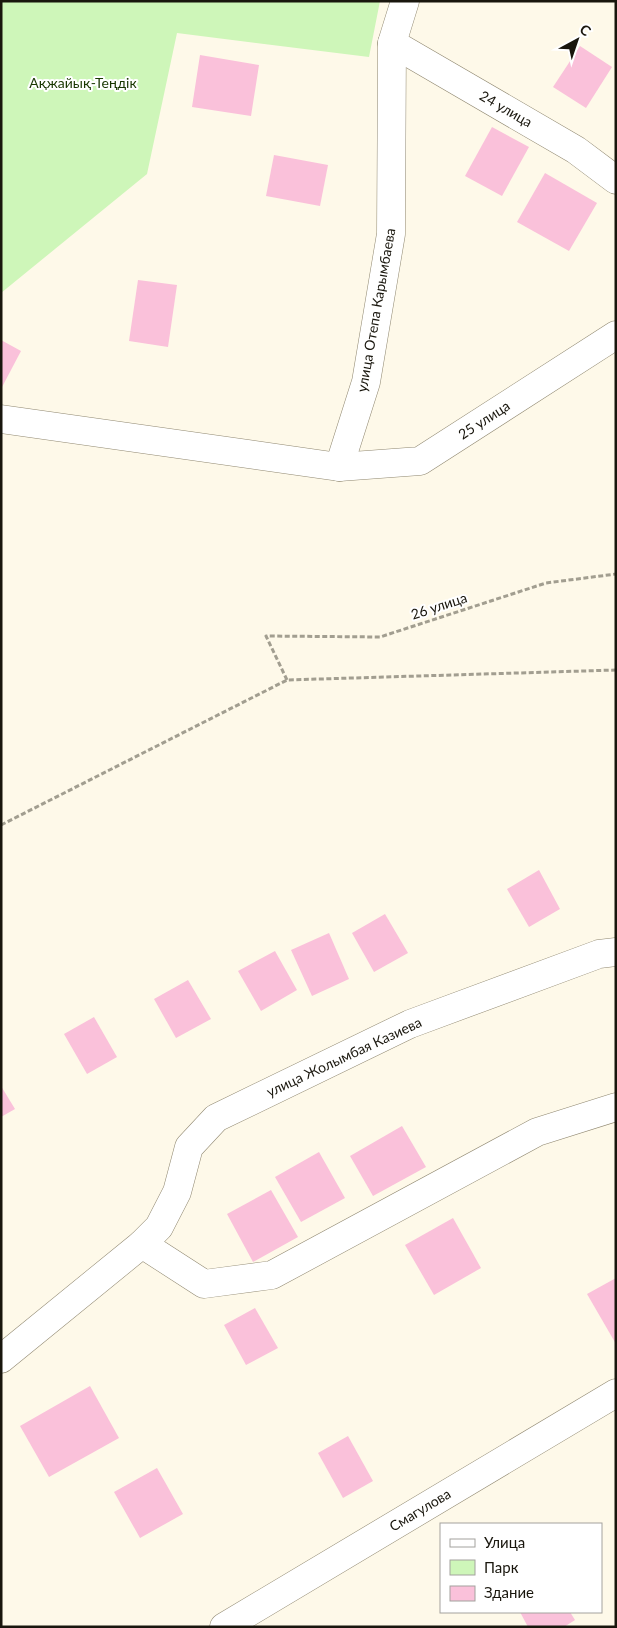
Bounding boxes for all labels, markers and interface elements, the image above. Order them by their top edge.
north arrow [552,15,602,65]
text: С [577,20,595,40]
park label: Ақжайық-Теңдік [29,74,137,91]
street label: 24 улица [477,87,536,130]
street label: улица Отепа Карымбаева [353,227,398,393]
street label: 25 улица [455,397,513,443]
street label: 26 улица [409,588,469,623]
street label: улица Жолымбая Казиева [264,1013,424,1100]
street label: Смагулова [386,1485,454,1535]
legend [440,1523,602,1613]
text: Улица [484,1533,525,1551]
text: Парк [484,1558,519,1576]
text: Здание [484,1583,534,1601]

